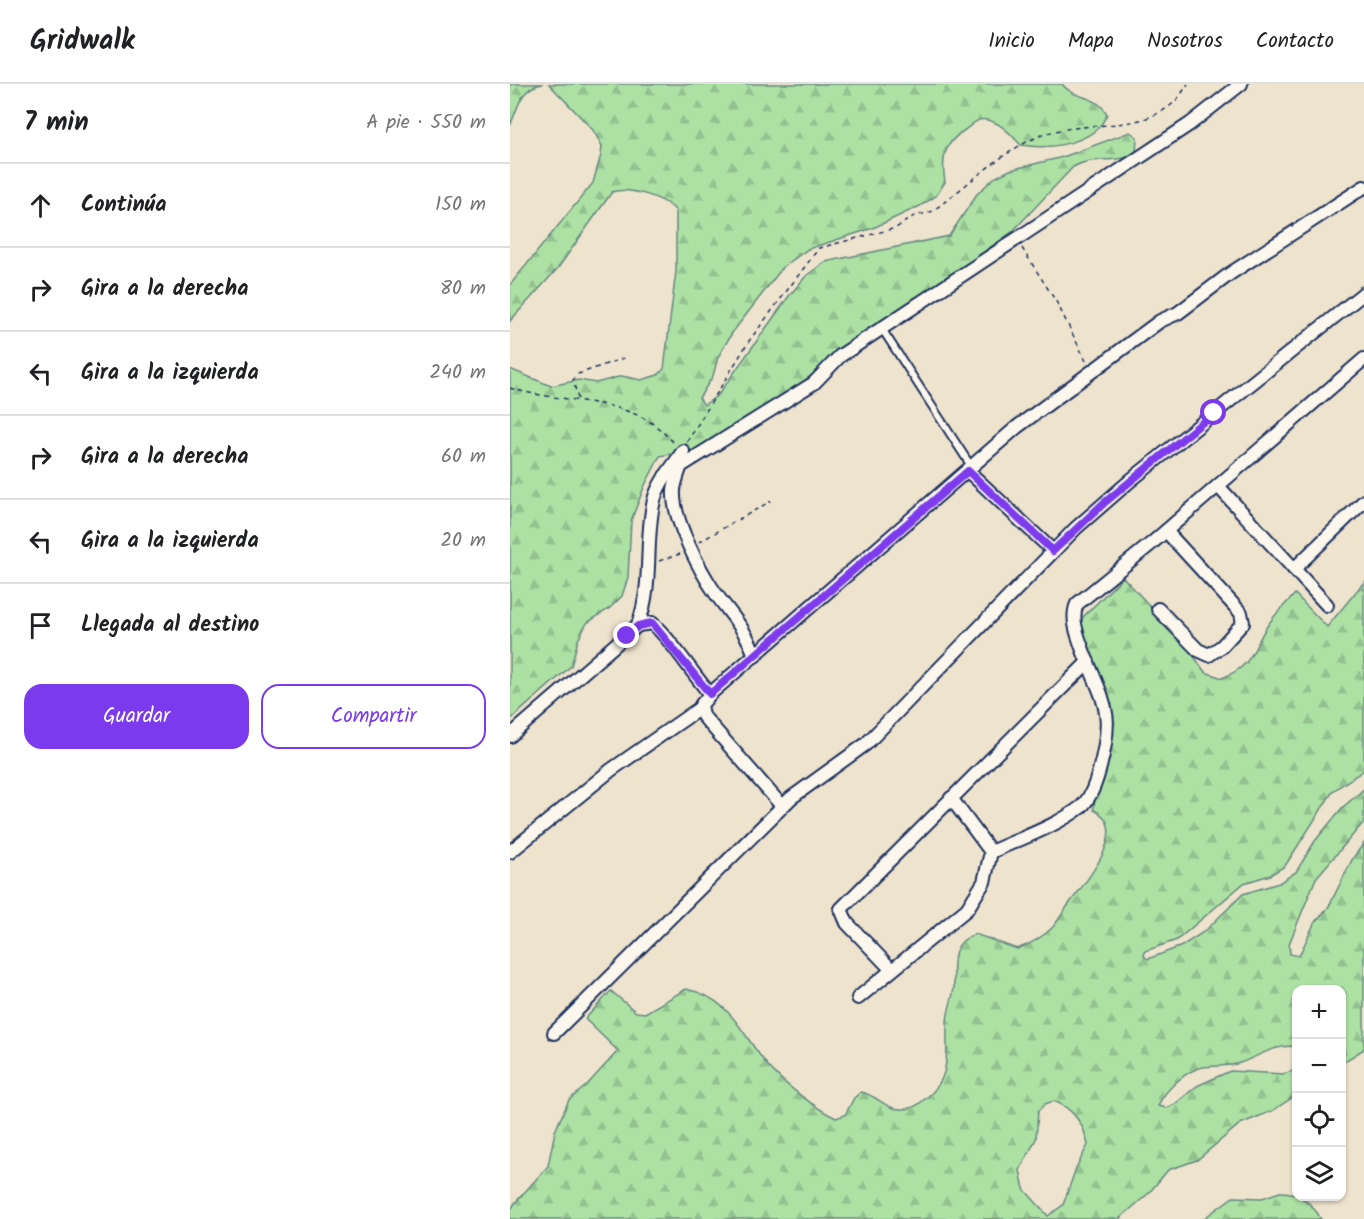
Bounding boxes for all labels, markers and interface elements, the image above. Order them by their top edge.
text: Gridwalk [30,19,135,64]
text: Inicio [988,25,1035,58]
text: Mapa [1068,25,1114,58]
text: Nosotros [1147,25,1223,58]
text: Contacto [1256,25,1334,58]
text: 7 min [24,102,89,144]
text: A pie · 550 m [366,107,486,139]
text: Continúa [81,188,166,223]
icon: ahead [24,189,57,222]
text: 150 m [435,189,486,221]
text: Gira a la derecha [81,272,248,307]
icon: right [24,273,57,306]
text: 80 m [440,273,486,305]
text: Gira a la izquierda [81,356,259,391]
icon: left [24,357,57,390]
text: 240 m [429,357,486,389]
route start [1200,399,1226,425]
text: Gira a la derecha [81,440,248,475]
icon: right [24,441,57,474]
text: 60 m [441,441,486,473]
text: Gira a la izquierda [81,524,259,559]
icon: left [24,525,57,558]
text: 20 m [440,525,486,557]
text: Llegada al destino [81,608,259,643]
icon: arrive [24,609,57,642]
route end [613,622,639,648]
button: Guardar [24,684,249,749]
button: Compartir [261,684,486,749]
map controls [1292,985,1346,1201]
button: + [1292,985,1346,1039]
button: − [1292,1039,1346,1093]
button: locate [1292,1093,1346,1147]
button: layers [1292,1147,1346,1201]

